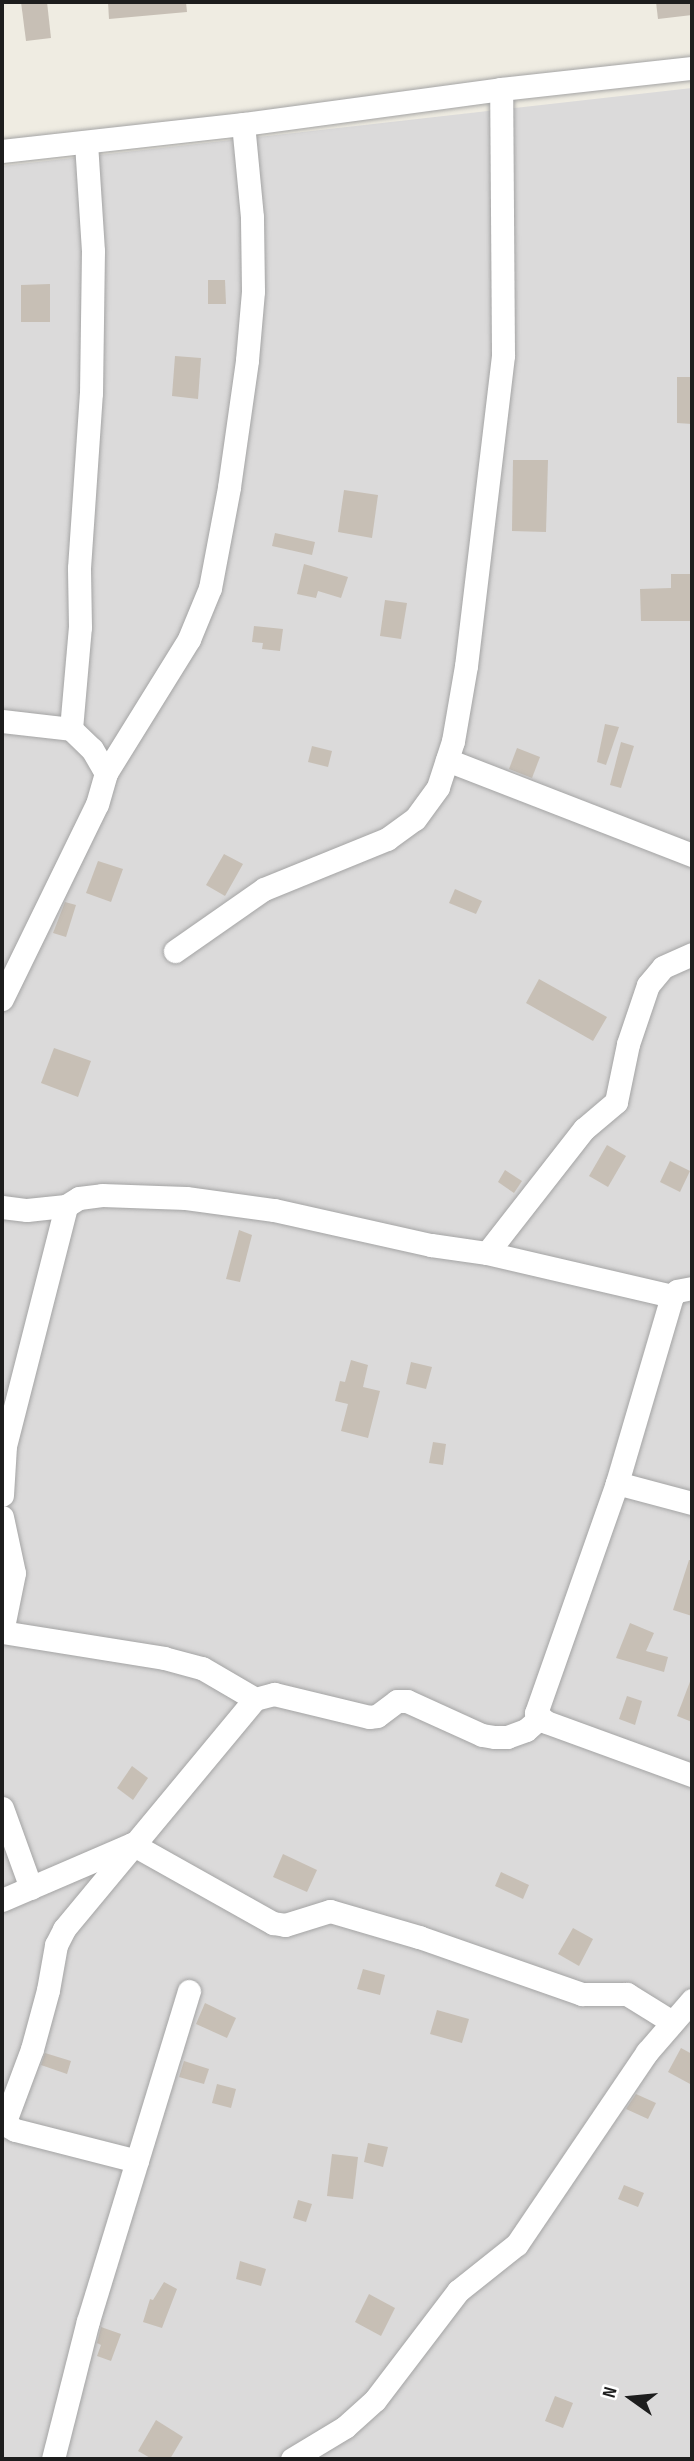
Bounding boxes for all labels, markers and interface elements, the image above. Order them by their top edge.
north arrow [596,2363,666,2433]
text: N [598,2385,623,2400]

